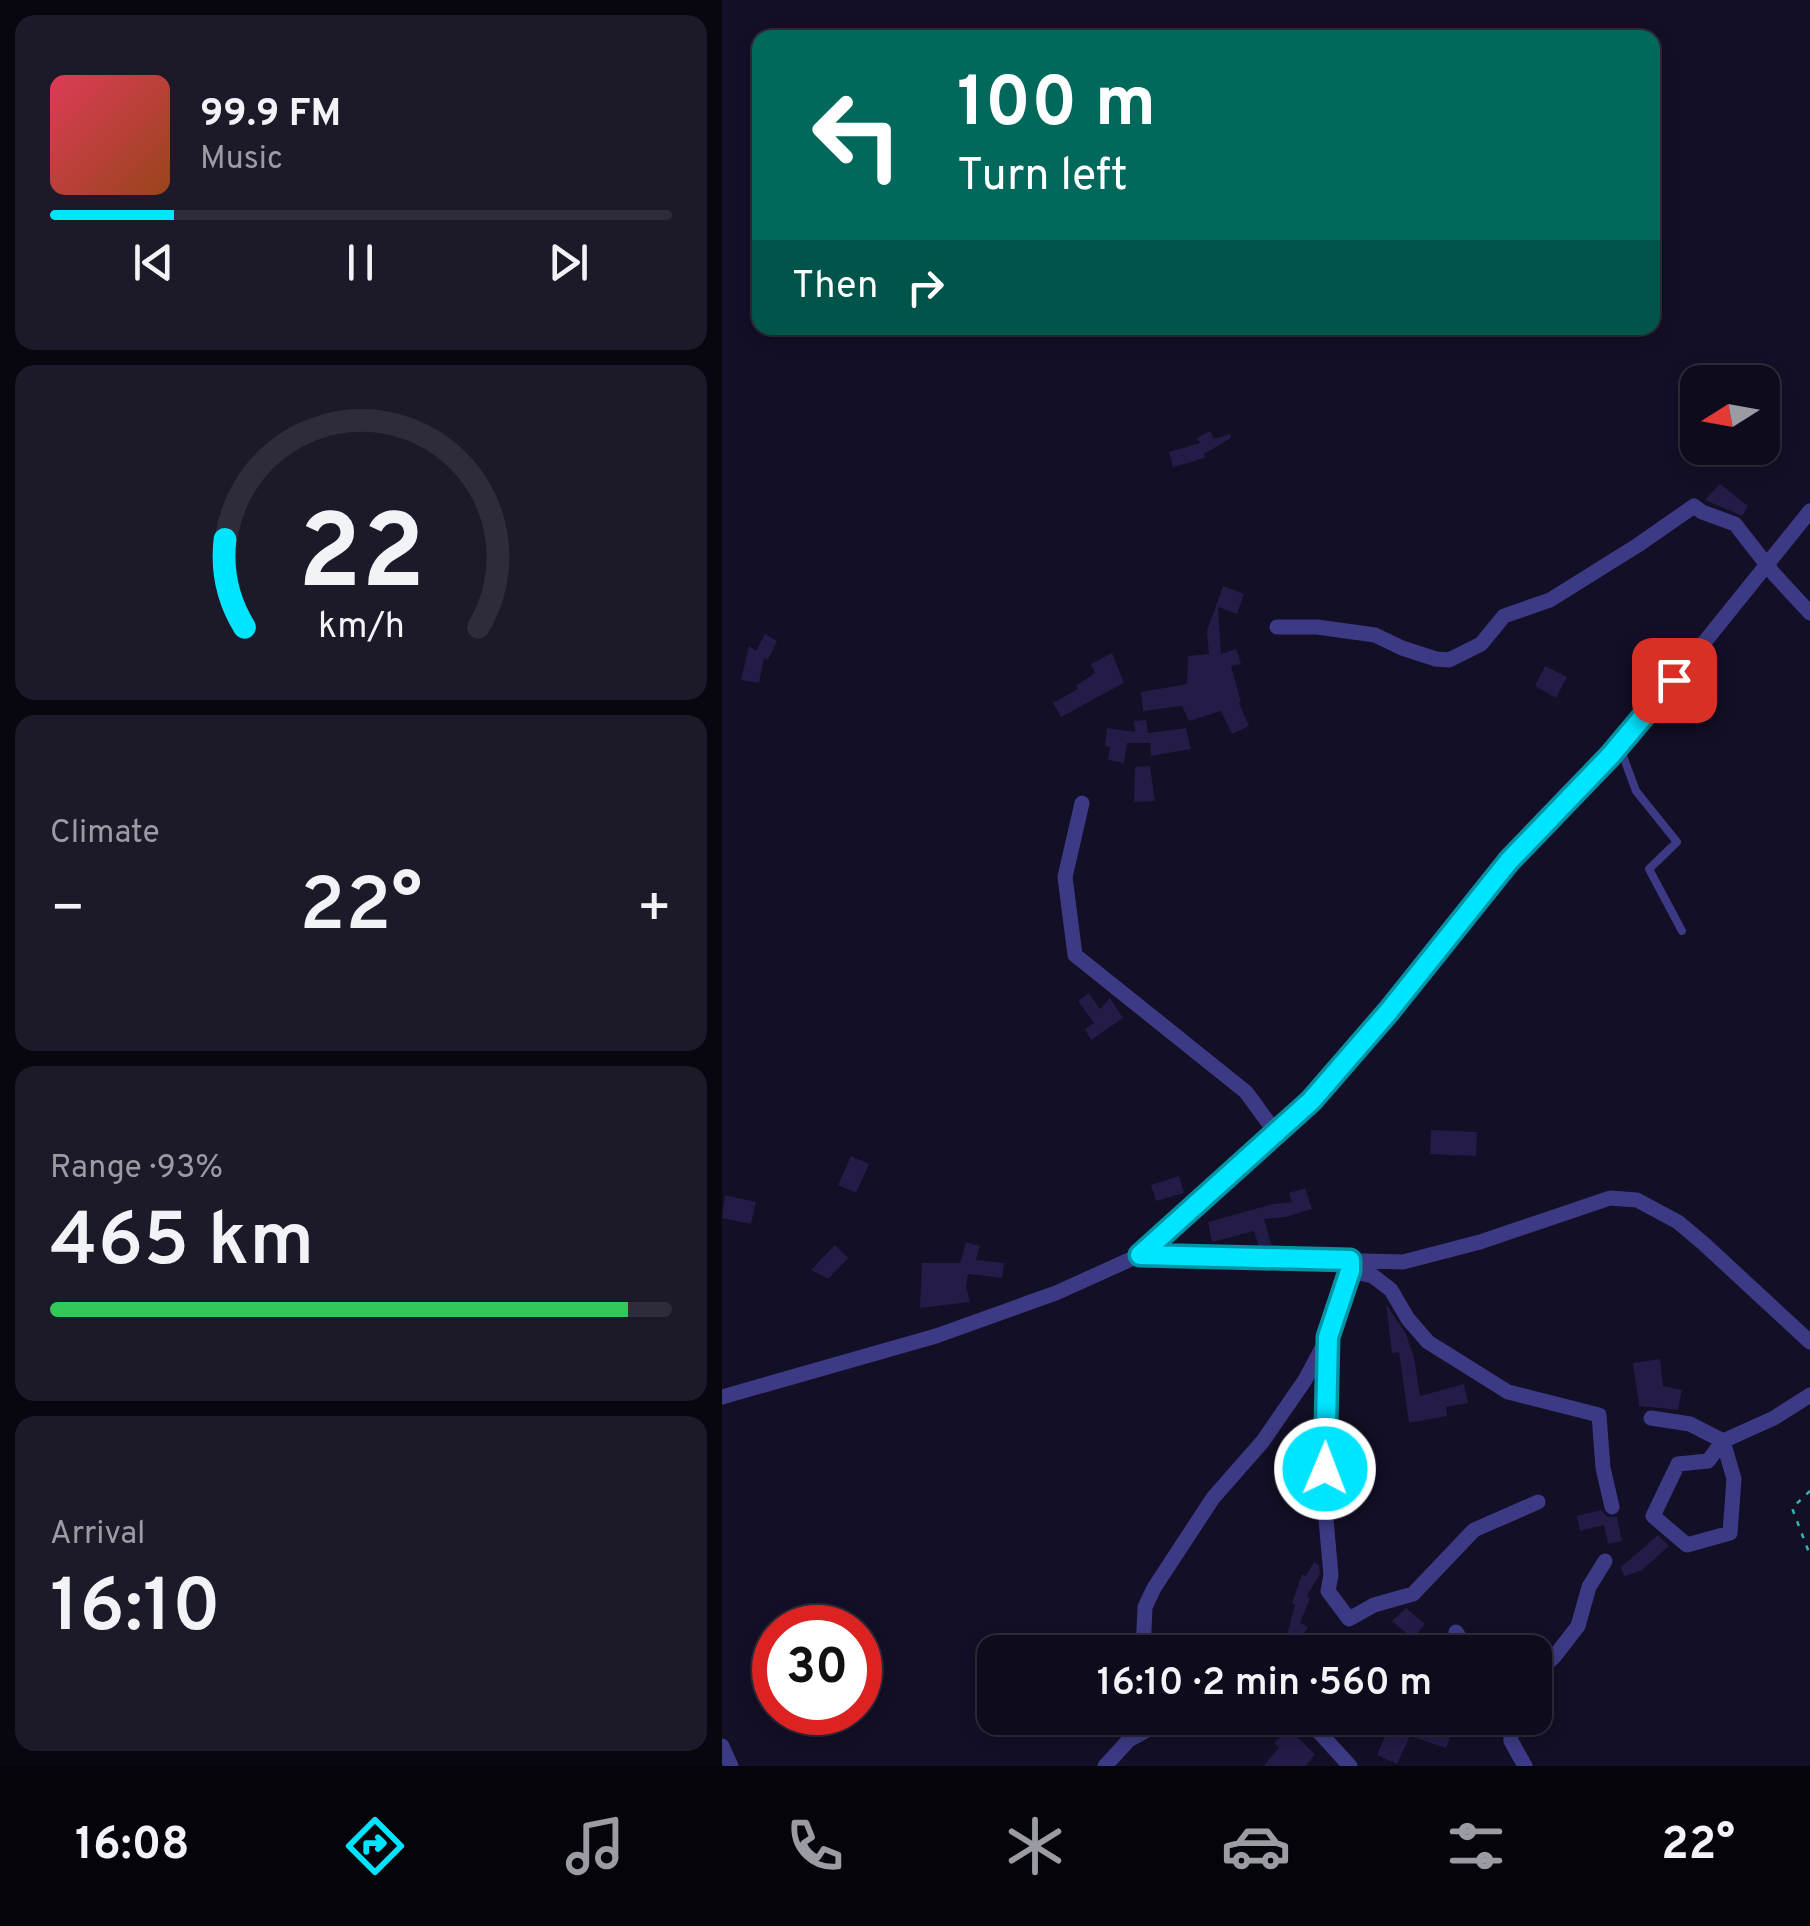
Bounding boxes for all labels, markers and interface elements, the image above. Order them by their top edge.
text: 100 m [957,62,1156,151]
icon: left [792,70,922,200]
text: 99.9 FM [200,91,341,140]
text: Music [200,140,283,180]
text: Turn left [957,149,1128,206]
icon: previous [126,235,181,290]
icon: pause [333,235,388,290]
icon: next [541,235,596,290]
icon: right [898,260,953,315]
text: Then [792,263,878,312]
north arrow [1680,365,1780,465]
map controls [1680,365,1780,465]
text: 22 [297,493,425,625]
text: km/h [318,605,404,651]
pin [1632,638,1717,723]
icon: arrive [1647,653,1702,708]
text: Climate [50,814,160,854]
text: 22° [300,862,422,957]
text: − [50,876,85,946]
text: + [637,876,672,946]
text: Range · 93% [50,1149,223,1189]
text: 465 km [50,1197,314,1292]
position arrow [1273,1417,1377,1521]
text: Arrival [50,1515,145,1555]
text: 16:10 [50,1563,221,1658]
speed limit sign: 30 [752,1605,882,1735]
text: 16:10 · 2 min · 560 m [1097,1660,1432,1709]
icon: directions [340,1811,410,1881]
icon: music [560,1811,630,1881]
icon: phone [780,1811,850,1881]
icon: climate [1000,1811,1070,1881]
icon: car [1221,1811,1291,1881]
icon: filters [1441,1811,1511,1881]
text: 16:08 [75,1818,190,1875]
text: 22° [1661,1818,1735,1875]

